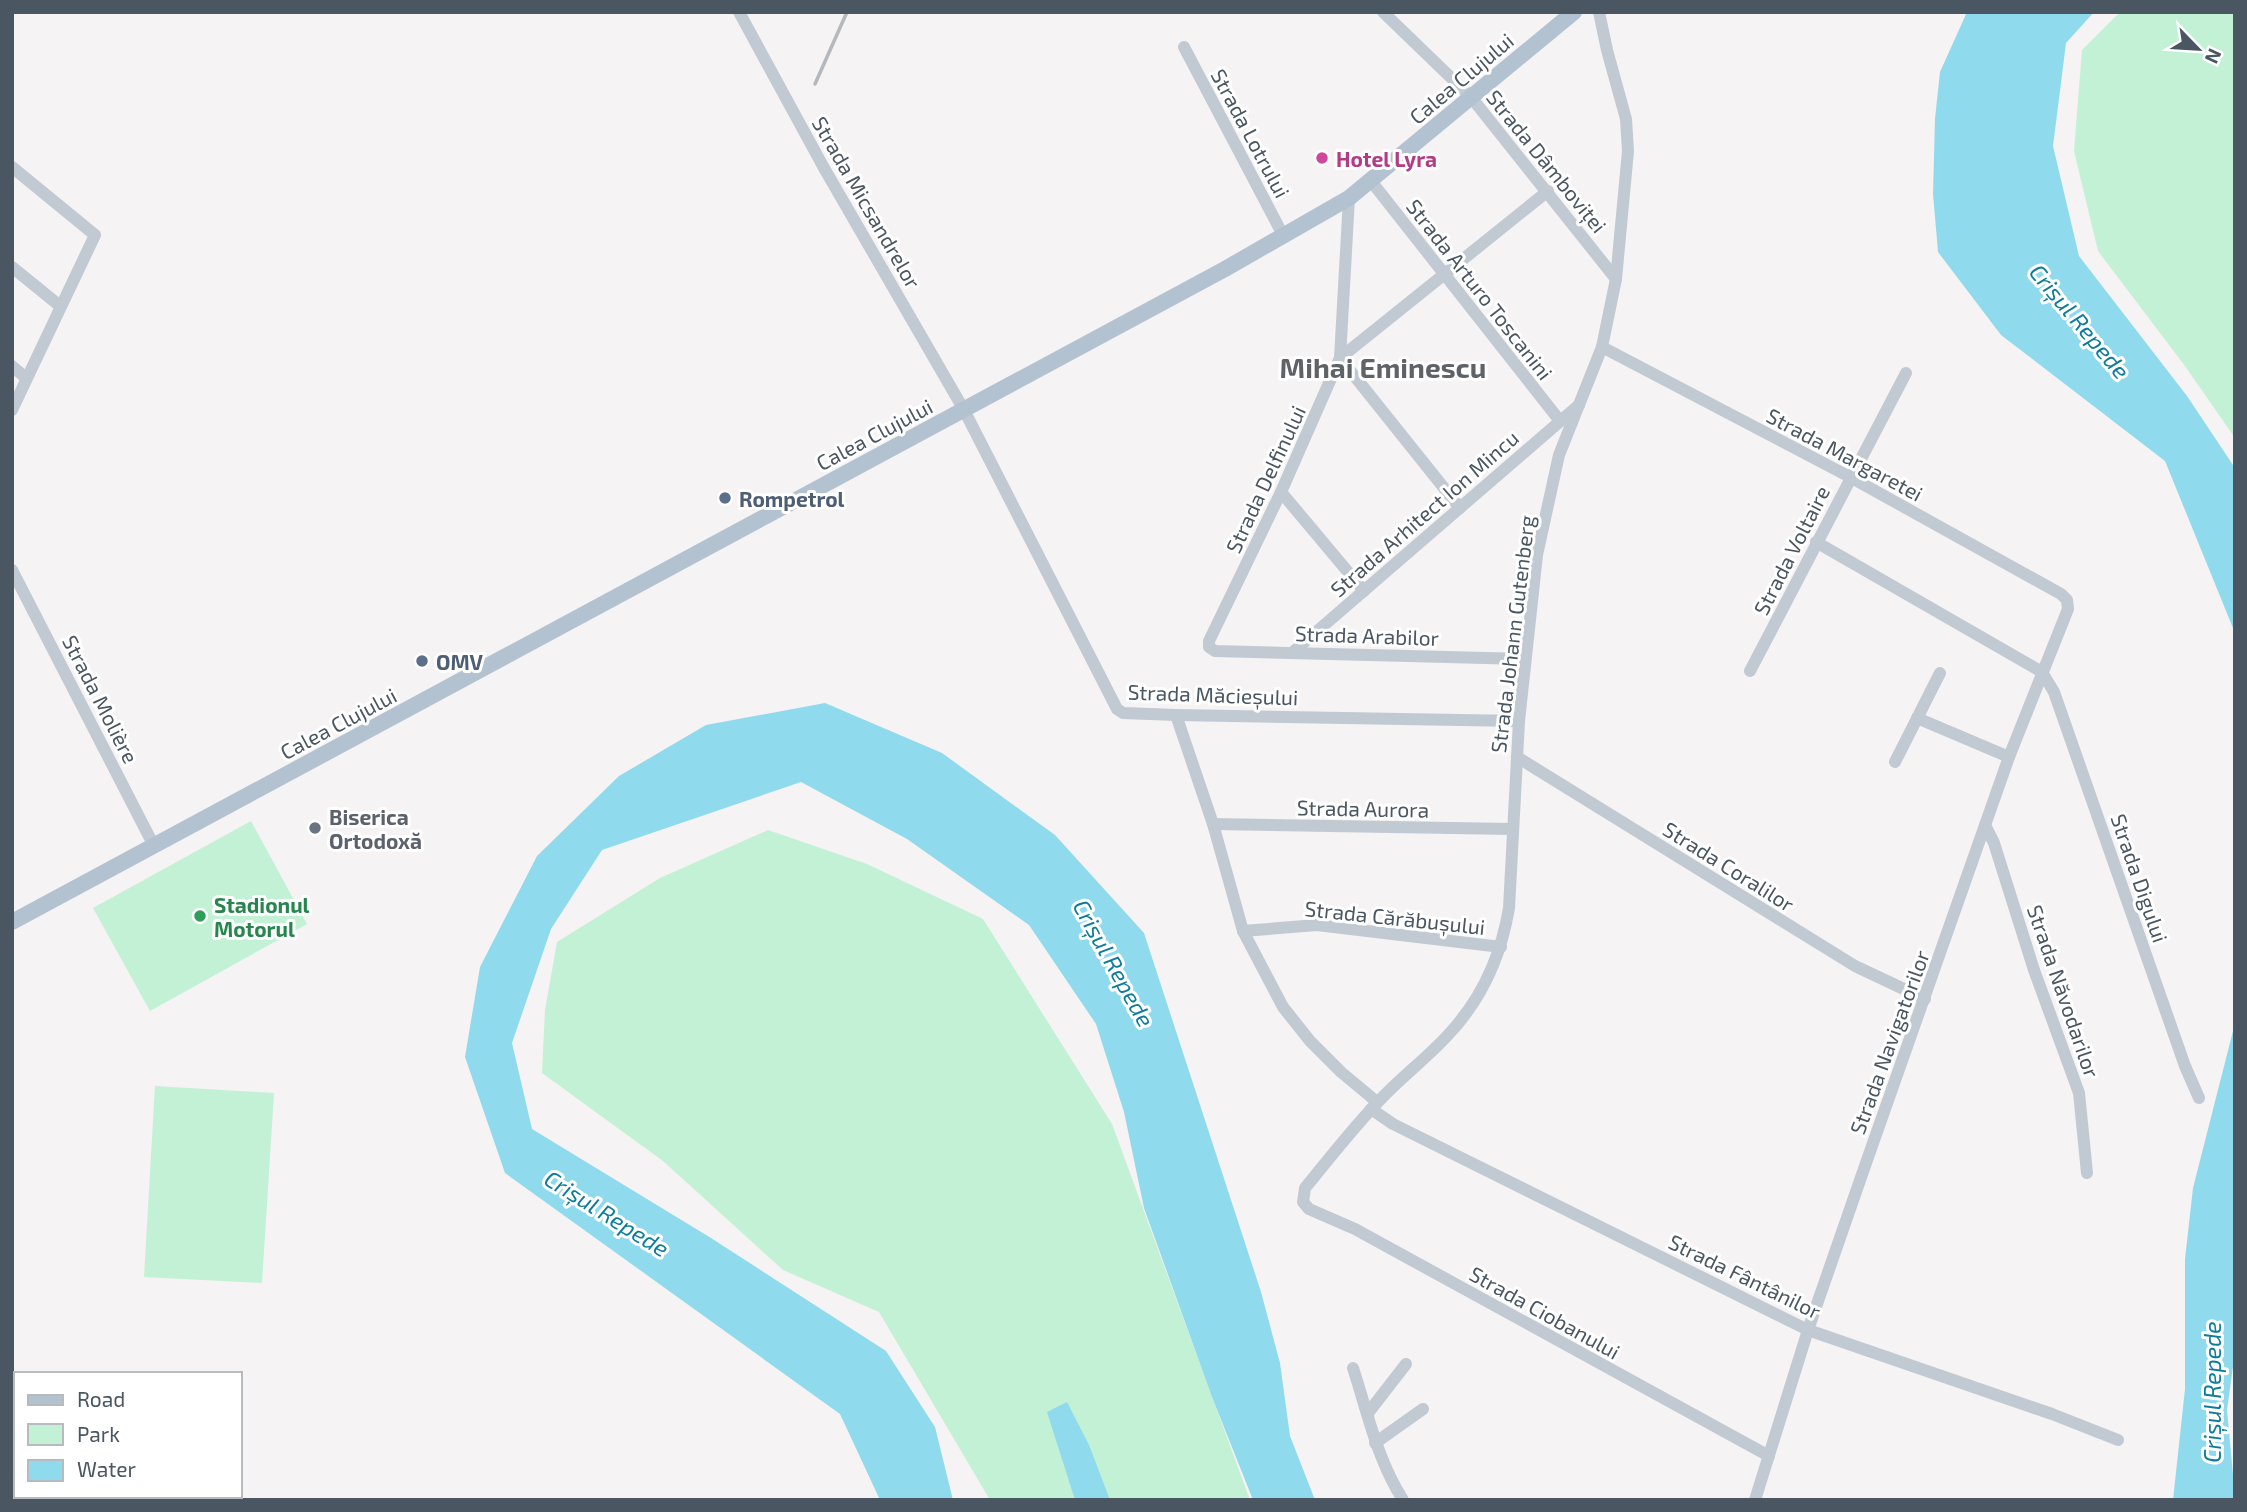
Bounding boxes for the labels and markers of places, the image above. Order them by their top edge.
place label: Hotel Lyra [1336,146,1437,172]
marker: Hotel Lyra [1314,150,1330,166]
place label: Rompetrol [739,486,845,511]
marker: Rompetrol [717,490,733,506]
place label: OMV [436,649,484,674]
marker: OMV [414,653,430,669]
place label: Biserica Ortodoxă [329,804,422,853]
marker: Biserica Ortodoxă [307,820,323,836]
place label: Stadionul Motorul [214,892,310,941]
marker: Stadionul Motorul [192,908,208,924]

